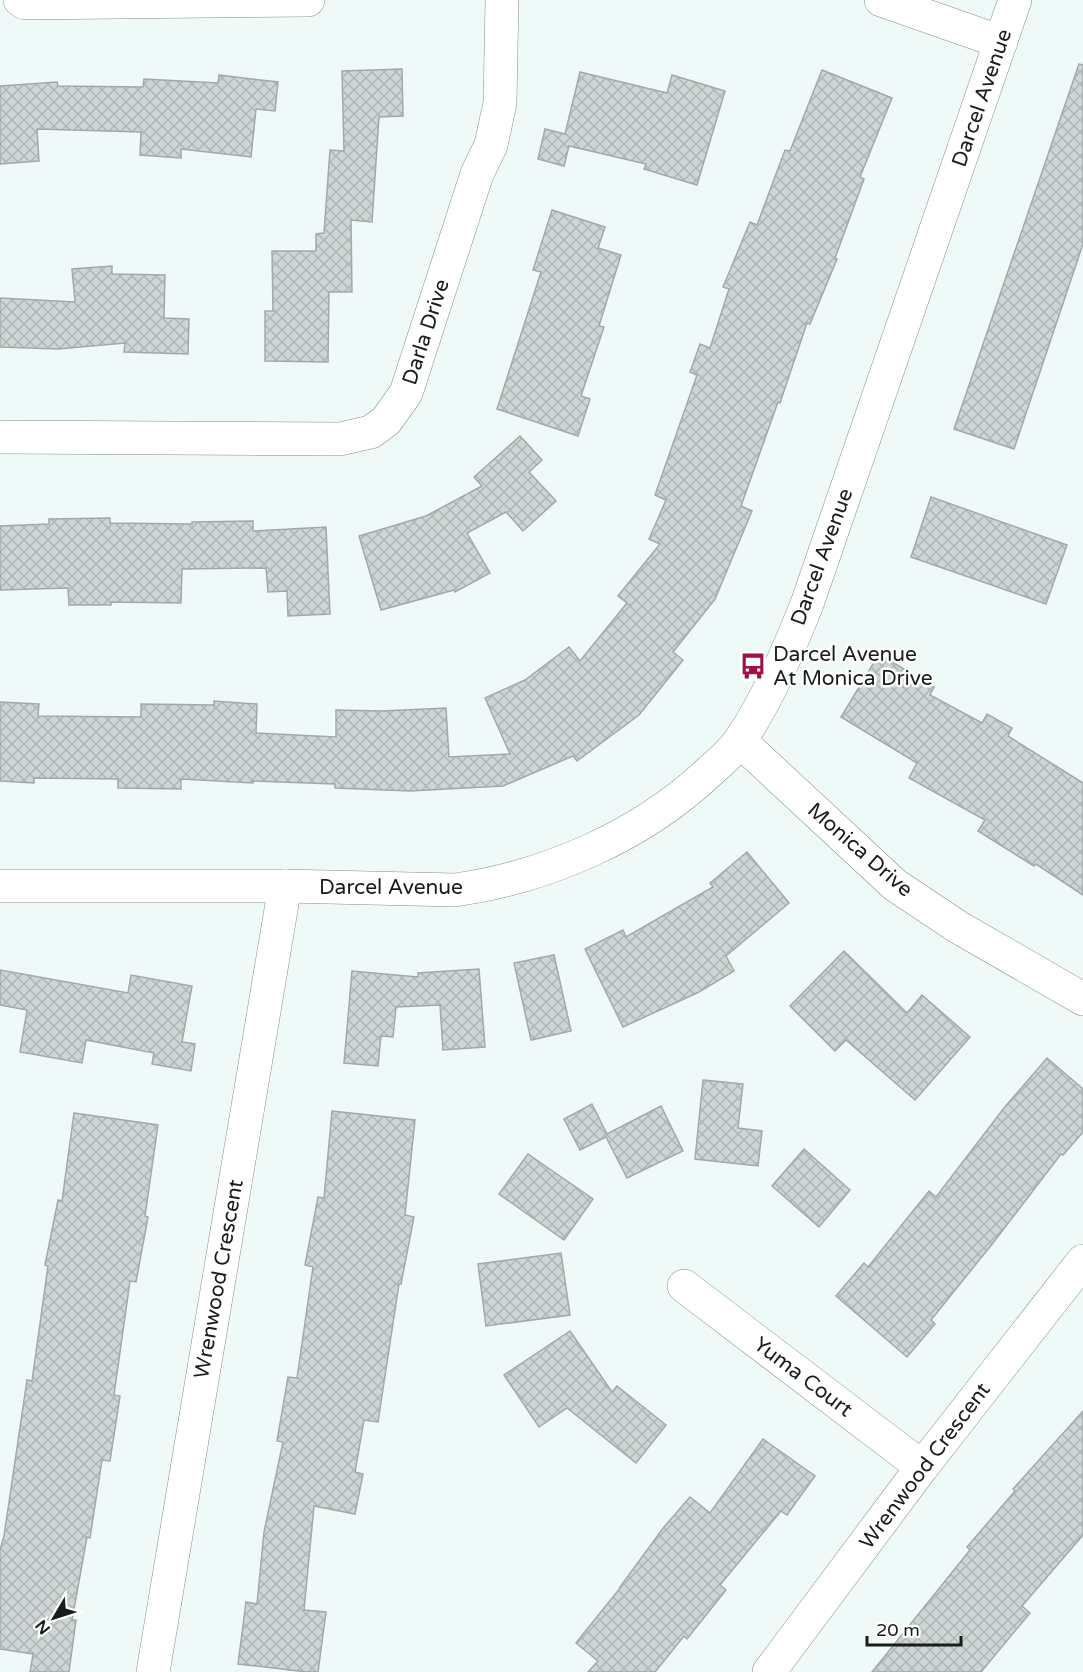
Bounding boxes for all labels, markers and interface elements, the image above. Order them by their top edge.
street label: Darcel Avenue [947,26,1017,170]
street label: Darla Drive [397,276,455,388]
street label: Darcel Avenue [786,485,858,629]
place label: Darcel Avenue At Monica Drive [773,642,933,691]
bus stop icon: Darcel Avenue At Monica Drive [738,651,768,681]
street label: Monica Drive [802,798,918,902]
street label: Darcel Avenue [319,875,463,900]
street label: Wrenwood Crescent [189,1177,249,1381]
street label: Yuma Court [749,1332,857,1422]
street label: Wrenwood Crescent [854,1378,996,1554]
north arrow [24,1588,84,1648]
scale bar [867,1609,962,1647]
text: N [31,1616,55,1638]
text: 20 m [876,1619,920,1641]

